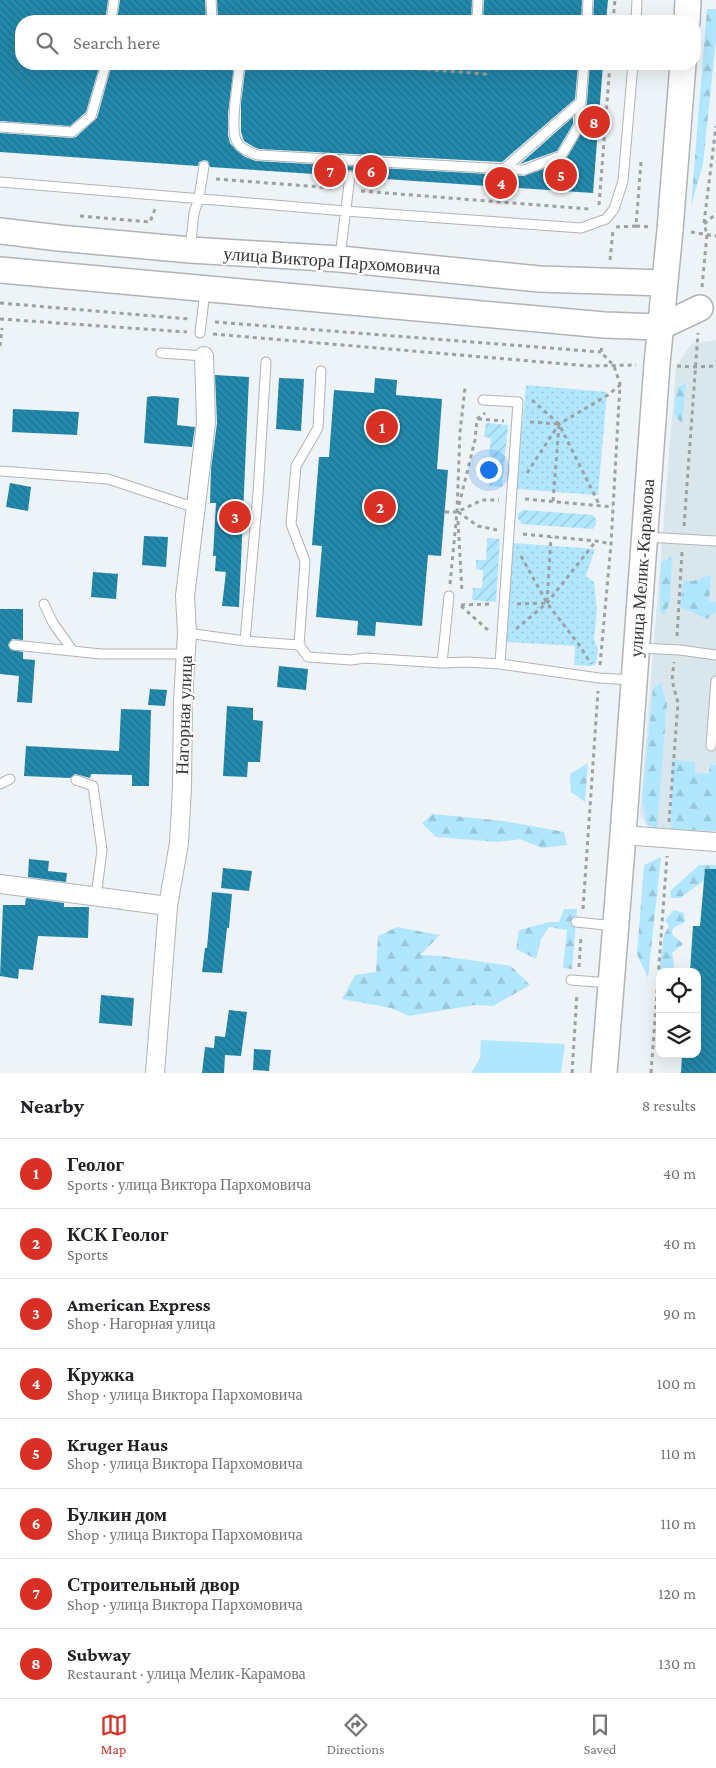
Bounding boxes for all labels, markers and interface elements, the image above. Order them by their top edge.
search box [15,15,701,70]
icon: search [33,29,61,57]
text: Search here [73,32,160,53]
pin: 8 [578,103,610,141]
pin: 7 [314,152,346,190]
pin: 6 [355,152,387,190]
pin: 5 [545,156,577,194]
pin: 4 [485,164,517,202]
street label: улица Виктора Пархомовича [223,243,441,279]
pin: 1 [366,408,398,446]
your location [476,457,502,483]
street label: улица Мелик-Карамова [626,478,658,658]
pin: 2 [364,488,396,526]
pin: 3 [219,498,251,536]
street label: Нагорная улица [172,655,196,775]
map controls [656,968,701,1058]
button: locate [656,968,701,1013]
button: layers [656,1013,701,1058]
text: Nearby [20,1094,84,1118]
text: 8 results [642,1097,696,1114]
text: Геолог [67,1154,124,1175]
text: 1 [33,1165,39,1182]
text: 40 m [663,1165,696,1182]
text: Sports · улица Виктора Пархомовича [67,1176,311,1193]
text: КСК Геолог [67,1224,169,1245]
text: 2 [32,1235,40,1252]
text: 40 m [663,1235,696,1252]
text: Sports [67,1246,108,1263]
text: American Express [67,1294,211,1315]
text: 3 [32,1305,40,1322]
text: 90 m [663,1305,696,1322]
text: Shop · Нагорная улица [67,1315,216,1332]
text: Кружка [67,1364,134,1385]
text: 4 [32,1375,40,1392]
text: 100 m [657,1375,696,1392]
text: Shop · улица Виктора Пархомовича [67,1386,303,1403]
text: Kruger Haus [67,1434,168,1455]
text: 5 [32,1445,40,1462]
text: 110 m [660,1445,696,1462]
text: Shop · улица Виктора Пархомовича [67,1455,303,1472]
text: Булкин дом [67,1504,167,1525]
text: 6 [32,1515,40,1532]
text: 110 m [660,1515,696,1532]
text: Shop · улица Виктора Пархомовича [67,1526,303,1543]
text: Строительный двор [67,1574,240,1595]
text: 7 [32,1585,40,1602]
text: 120 m [658,1585,696,1602]
text: Shop · улица Виктора Пархомовича [67,1596,303,1613]
text: Subway [67,1644,131,1665]
text: 8 [31,1655,41,1672]
text: 130 m [658,1655,696,1672]
text: Restaurant · улица Мелик-Карамова [67,1665,306,1682]
tab: Map [100,1711,128,1757]
tab: Directions [327,1711,385,1757]
tab: Saved [584,1711,616,1757]

